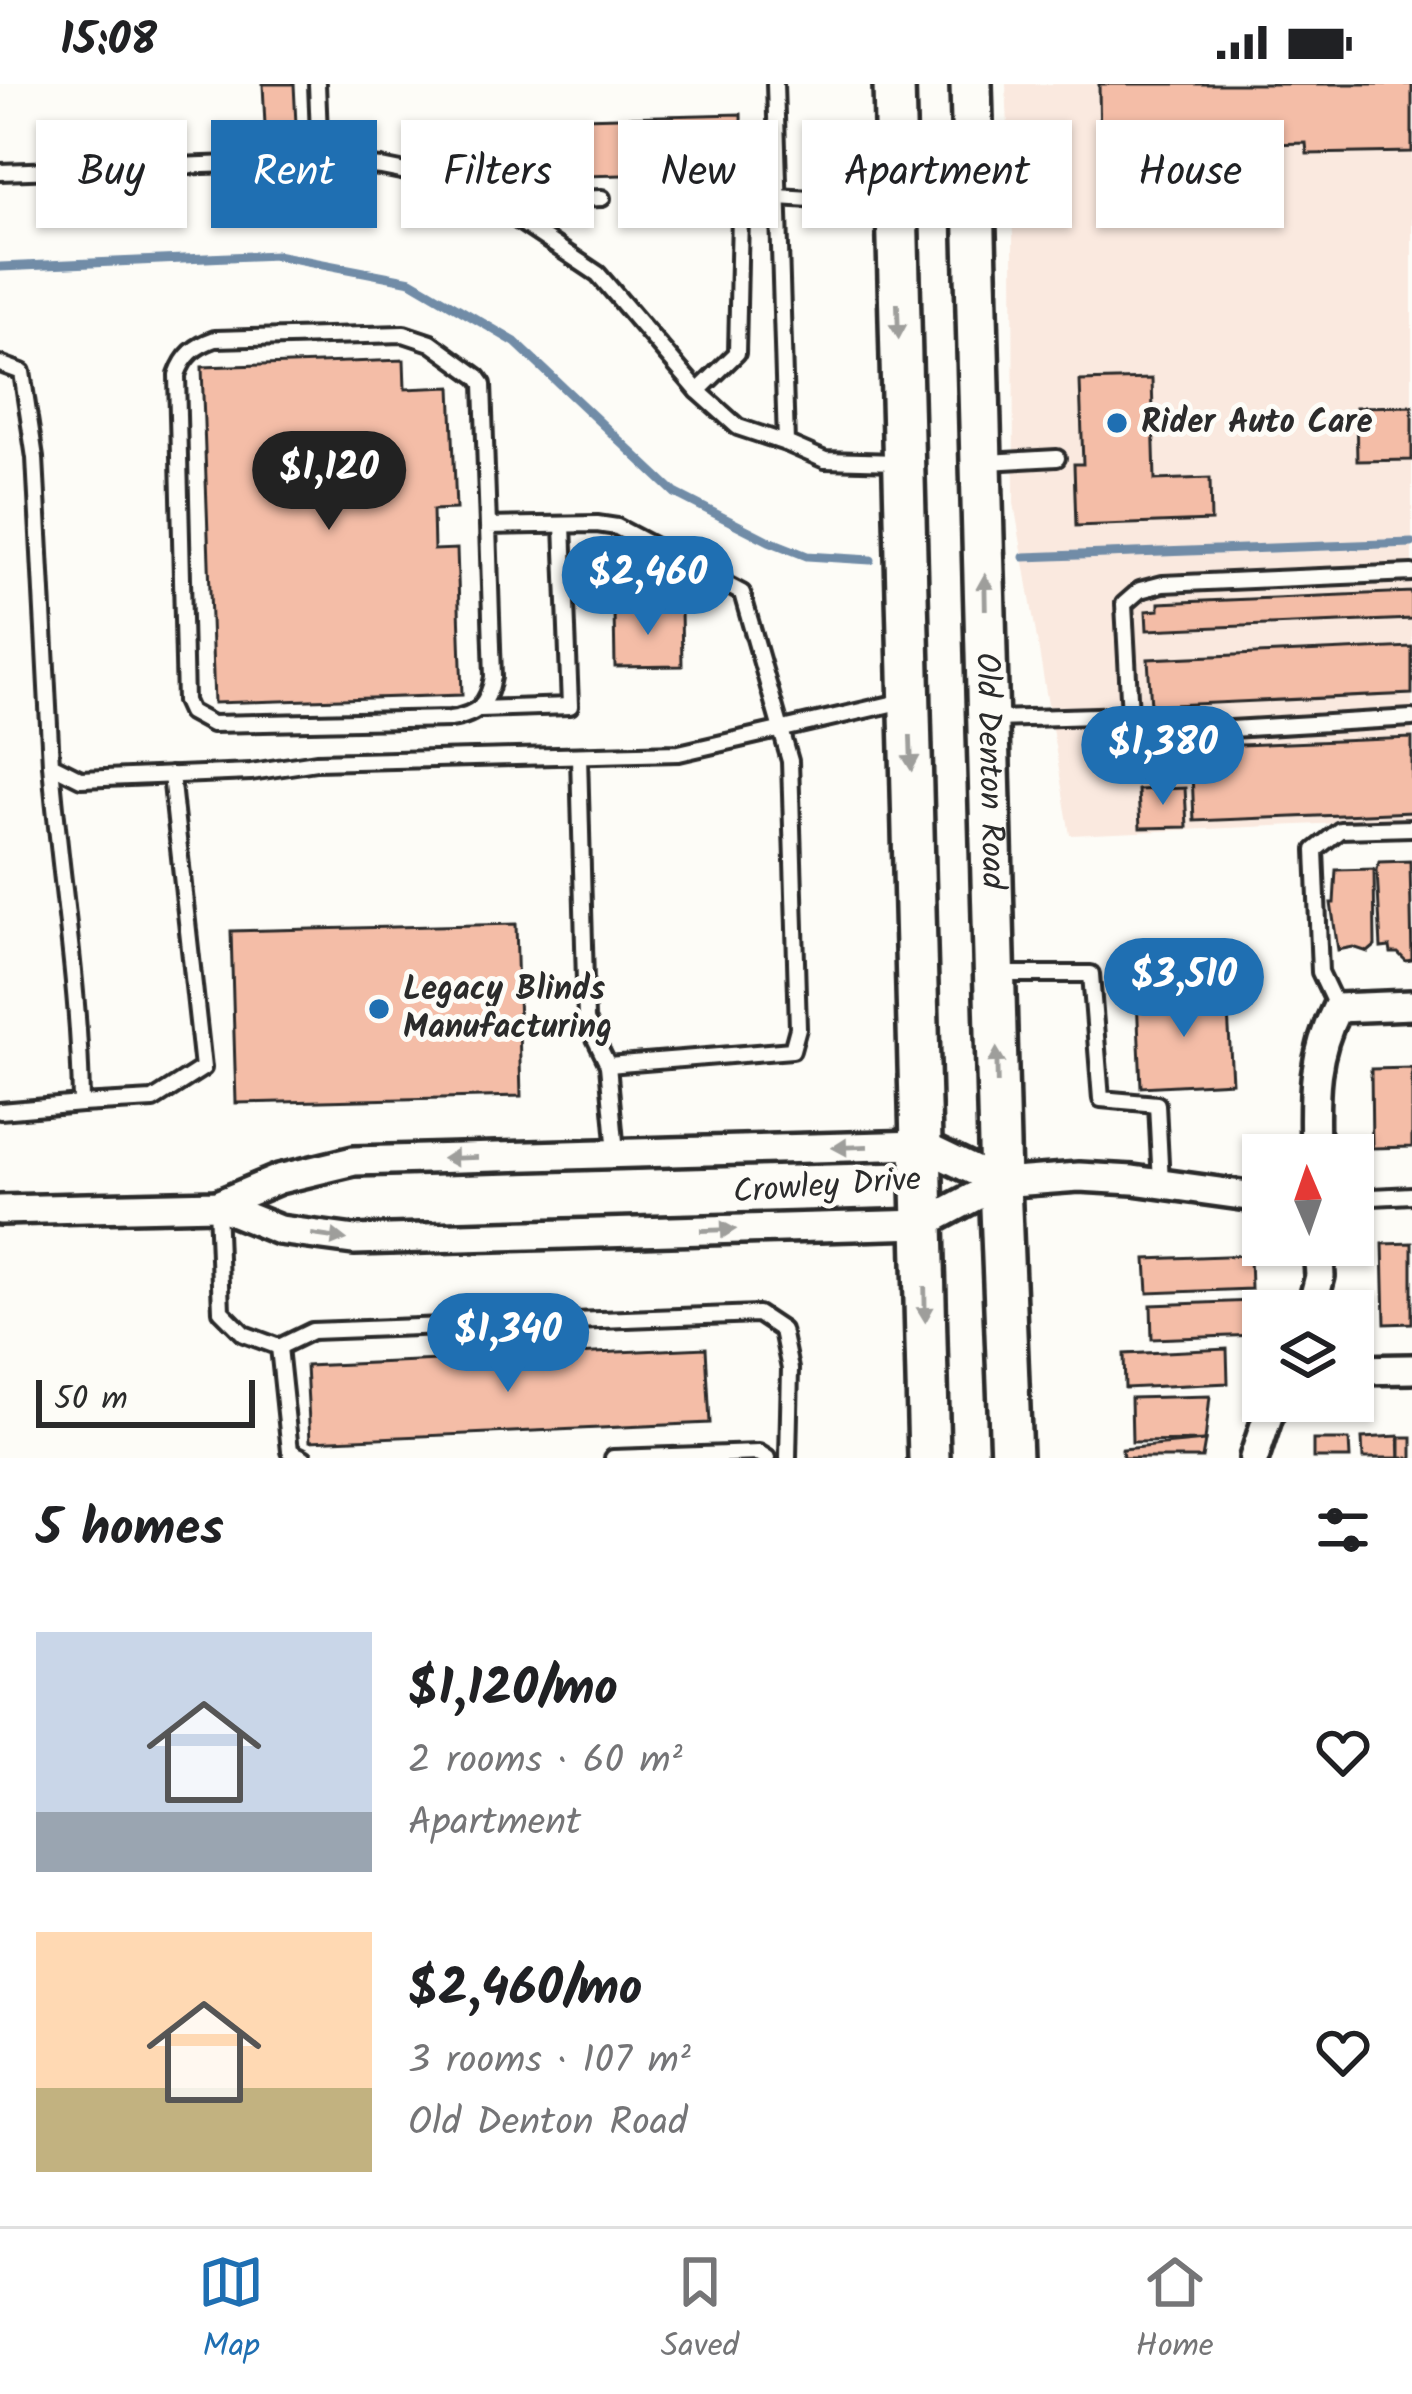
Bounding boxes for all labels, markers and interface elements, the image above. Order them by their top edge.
text: 15:08 [60,6,157,78]
chip: Buy [36,120,187,228]
chip: Rent [211,120,377,228]
chip: Filters [401,120,594,228]
chip: New [618,120,778,228]
chip: Apartment [802,120,1072,228]
chip: House [1096,120,1284,228]
one-way arrow [889,303,908,341]
place label: Rider Auto Care [1141,397,1373,450]
marker: Rider Auto Care [1104,410,1130,436]
pin: $1,120 [231,431,427,533]
text: $1,120 [279,439,379,501]
pin: $2,460 [550,536,746,638]
text: $2,460 [589,544,707,606]
one-way arrow [976,572,995,610]
street label: Old Denton Road [960,652,1019,891]
pin: $1,380 [1065,706,1261,808]
text: $1,380 [1108,714,1218,776]
one-way arrow [901,735,920,773]
pin: $3,510 [1086,938,1282,1040]
text: $3,510 [1131,946,1237,1008]
place label: Legacy Blinds Manufacturing [403,964,612,1055]
marker: Legacy Blinds Manufacturing [366,996,392,1022]
one-way arrow [987,1046,1006,1084]
north arrow [1242,1134,1374,1266]
map controls [1242,1134,1374,1422]
one-way arrow [830,1138,868,1157]
one-way arrow [440,1149,478,1168]
street label: Crowley Drive [731,1154,923,1220]
one-way arrow [700,1220,738,1239]
one-way arrow [310,1228,348,1247]
one-way arrow [916,1286,935,1324]
button: layers [1242,1290,1374,1422]
pin: $1,340 [410,1293,606,1395]
text: $1,340 [454,1301,562,1363]
scale bar [36,1374,255,1427]
text: 50 m [54,1374,128,1427]
text: 5 homes [36,1490,224,1571]
icon: filters [1310,1497,1376,1563]
text: $1,120/mo [408,1650,618,1731]
icon: home [132,1680,276,1824]
icon: heart [1310,1719,1376,1785]
text: 2 rooms · 60 m² [408,1731,683,1793]
text: Apartment [408,1793,581,1855]
text: $2,460/mo [408,1950,642,2031]
icon: home [132,1980,276,2124]
icon: heart [1310,2019,1376,2085]
text: 3 rooms · 107 m² [408,2031,691,2093]
text: Old Denton Road [408,2093,687,2155]
tab: Map [198,2249,264,2374]
tab: Saved [661,2249,739,2374]
tab: Home [1136,2249,1214,2374]

